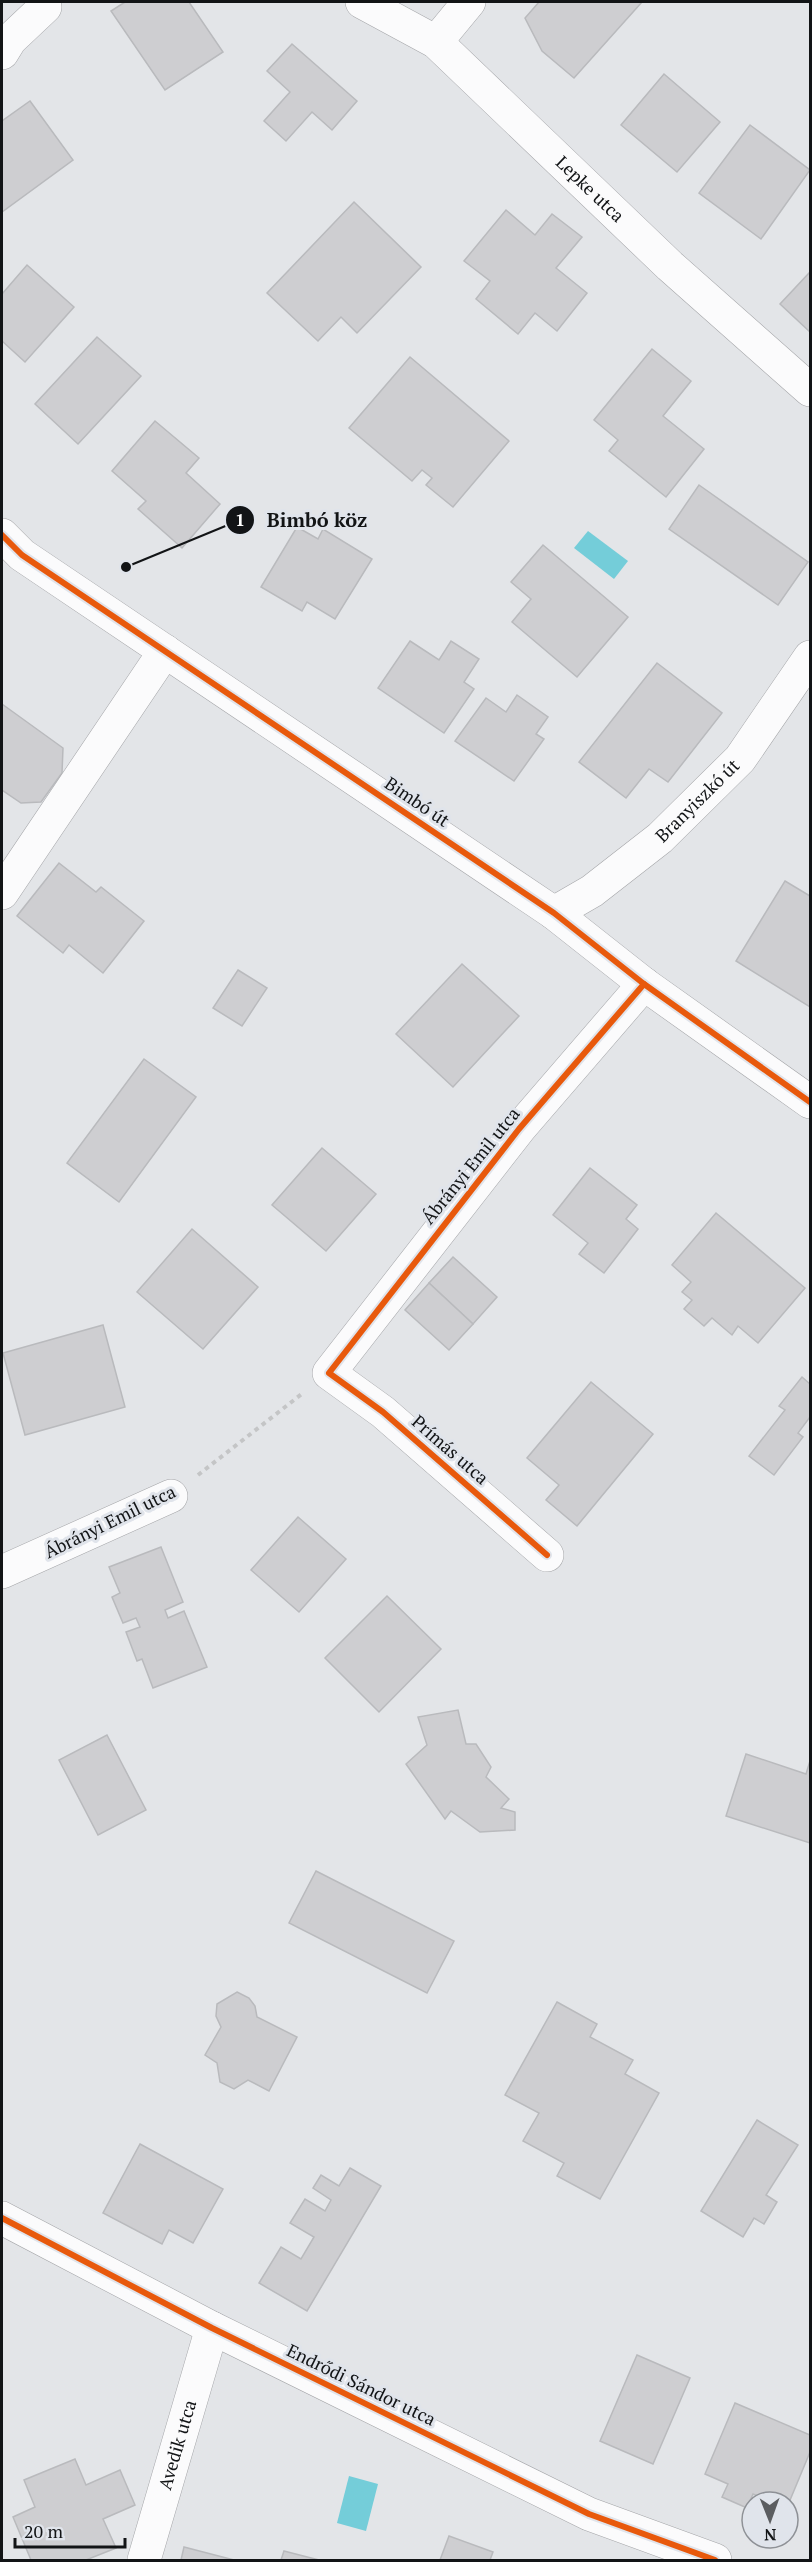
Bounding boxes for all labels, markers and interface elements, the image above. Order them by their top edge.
street label: Lepke utca [551,150,630,227]
callout: Bimbó köz [225,501,379,539]
text: Bimbó köz [267,506,367,533]
text: 1 [235,507,245,531]
street label: Branyiszkó út [650,753,744,847]
street label: Bimbó út [381,771,455,832]
street label: Ábrányi Emil utca [416,1102,525,1229]
street label: Prímás utca [407,1409,494,1489]
street label: Ábrányi Emil utca [40,1479,179,1563]
street label: Endrődi Sándor utca [283,2338,440,2431]
street label: Avedik utca [152,2397,201,2492]
north arrow [740,2490,800,2550]
scale bar [15,2511,124,2549]
text: 20 m [24,2519,64,2543]
text: N [764,2524,777,2546]

